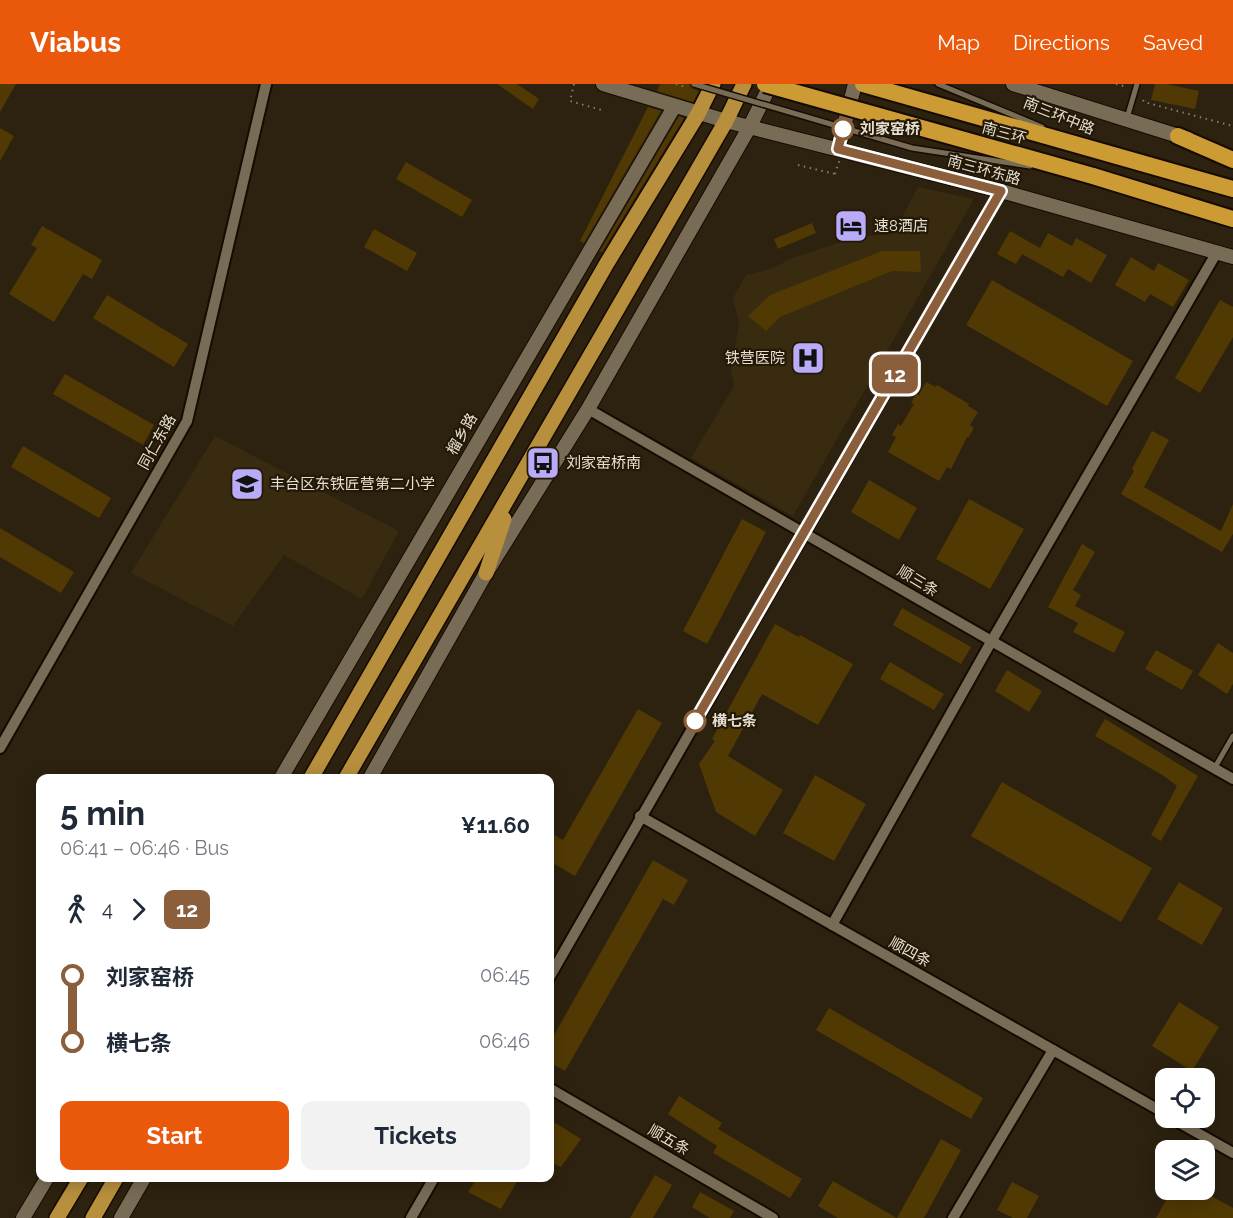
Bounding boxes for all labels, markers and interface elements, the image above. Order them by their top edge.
text: Viabus [30,26,121,59]
text: Map [937,30,980,55]
text: Directions [1013,30,1110,55]
text: Saved [1143,30,1203,55]
street label: 南三环中路 [1021,94,1097,138]
marker: 刘家窑桥 [832,118,854,140]
street label: 南三环 [980,118,1028,148]
place label: 刘家窑桥 [860,120,920,138]
street label: 南三环东路 [945,152,1023,188]
hotel icon: 速8酒店 [833,208,869,244]
place label: 速8酒店 [874,217,928,235]
hospital icon: 铁营医院 [790,340,826,376]
place label: 铁营医院 [725,349,785,367]
line badge: 12 [868,354,922,394]
text: 12 [884,362,906,387]
street label: 榴乡路 [443,410,481,458]
street label: 同仁东路 [135,411,179,473]
bus stop icon: 刘家窑桥南 [525,445,561,481]
place label: 刘家窑桥南 [566,454,641,472]
school or university icon: 丰台区东铁匠营第二小学 [229,466,265,502]
place label: 丰台区东铁匠营第二小学 [270,475,435,493]
street label: 顺三条 [894,562,942,600]
marker: 横七条 [684,710,706,732]
place label: 横七条 [712,712,757,730]
text: 5 min [60,794,145,833]
text: ¥11.60 [461,812,530,838]
text: 06:41 – 06:46 · Bus [60,836,229,860]
icon: walk [60,893,93,926]
icon: forward [122,893,155,926]
text: 4 [102,897,113,921]
text: 12 [176,897,198,922]
street label: 顺四条 [886,933,934,971]
text: 06:45 [480,963,530,987]
text: 刘家窑桥 [106,964,194,990]
text: 06:46 [479,1029,530,1053]
text: 横七条 [106,1030,172,1056]
map controls [1155,1068,1215,1200]
button: locate [1155,1068,1215,1128]
button: Start [60,1101,289,1170]
button: Tickets [301,1101,530,1170]
street label: 顺五条 [645,1121,693,1159]
button: layers [1155,1140,1215,1200]

